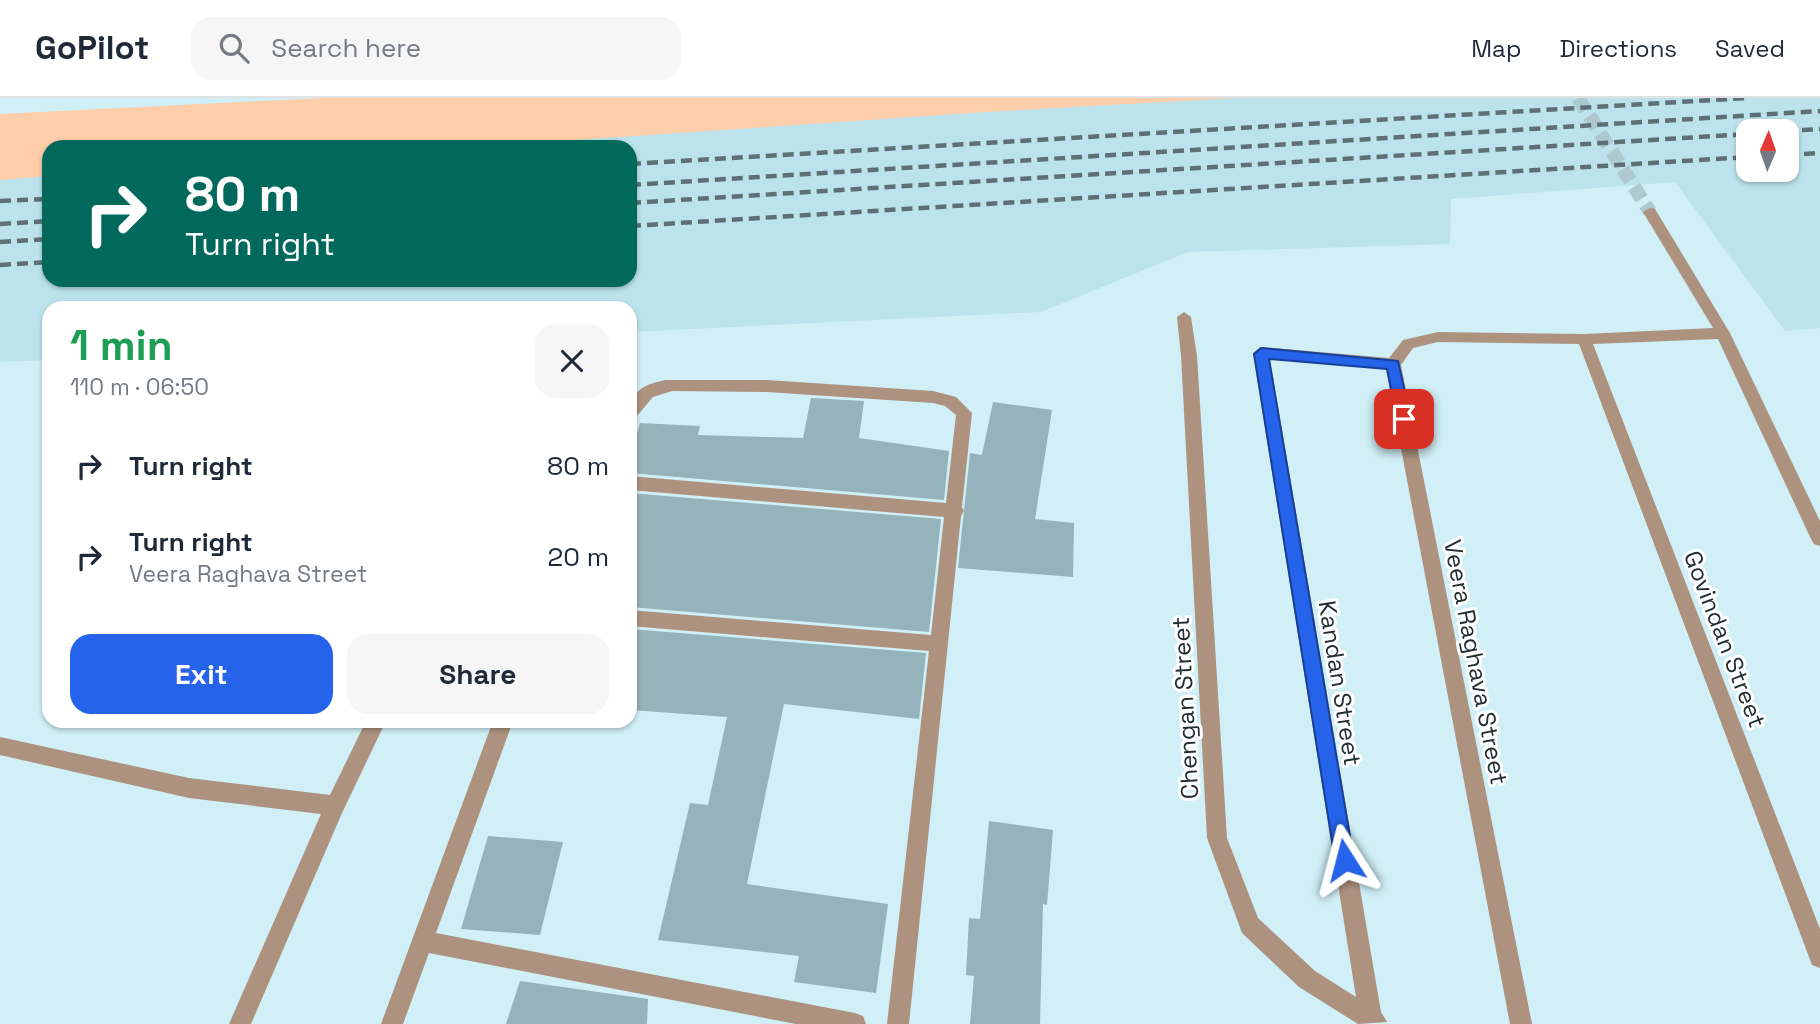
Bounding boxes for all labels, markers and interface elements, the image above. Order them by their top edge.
search box [191,17,681,80]
text: GoPilot [35,27,149,69]
icon: search [215,29,253,67]
text: Search here [271,31,421,65]
text: Map [1471,33,1521,64]
text: Directions [1559,33,1677,64]
text: Saved [1715,33,1785,64]
north arrow [1736,119,1799,182]
map controls [1736,119,1799,182]
text: 80 m [185,163,300,225]
icon: right [70,168,161,259]
text: Turn right [185,224,335,264]
text: 1 min [70,319,173,372]
button: close [535,324,609,398]
text: 110 m · 06:50 [70,372,209,402]
pin [1374,389,1434,449]
icon: arrive [1385,400,1423,438]
icon: right [70,447,108,485]
text: Turn right [129,449,253,483]
text: 80 m [547,449,609,483]
text: Turn right [129,525,253,559]
street label: Veera Raghava Street [1437,537,1515,787]
icon: right [70,538,108,576]
text: 20 m [548,540,609,574]
street label: Govindan Street [1677,546,1773,732]
text: Veera Raghava Street [129,559,367,589]
street label: Kandan Street [1312,598,1368,768]
street label: Chengan Street [1165,616,1205,800]
button: Exit [70,634,333,714]
button: Share [347,634,609,714]
position arrow [1308,823,1382,897]

